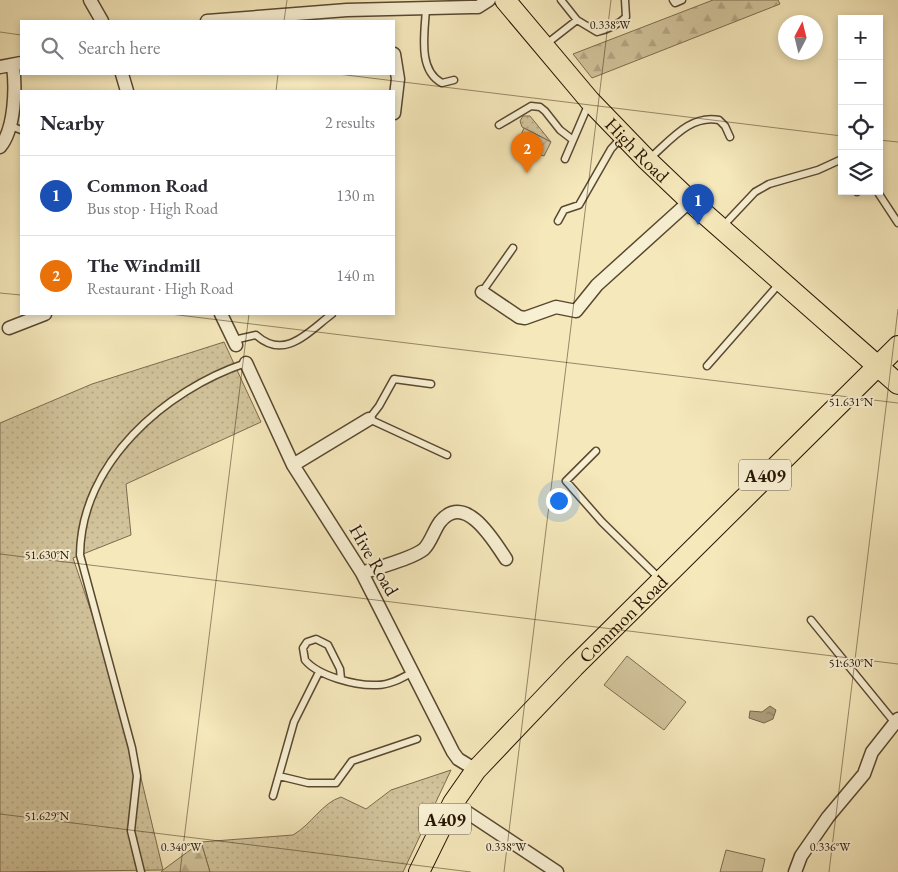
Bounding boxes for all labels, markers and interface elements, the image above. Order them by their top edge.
north arrow [778,15,823,60]
map controls [838,15,883,195]
button: + [838,15,883,60]
text: 0.338°W [590,17,631,33]
search box [20,20,395,75]
icon: search [38,34,66,62]
text: Search here [78,35,160,60]
button: − [838,60,883,105]
button: locate [838,105,883,150]
text: Nearby [40,109,104,136]
text: 2 results [325,112,375,133]
street label: High Road [600,112,675,188]
pin: 2 [511,132,543,173]
button: layers [838,150,883,195]
text: Common Road [87,173,208,198]
pin: 1 [682,184,714,225]
text: 1 [52,185,60,206]
text: 130 m [336,185,375,206]
text: Bus stop · High Road [87,198,218,219]
text: The Windmill [87,253,201,278]
text: 2 [52,265,60,286]
text: 140 m [336,265,375,286]
text: Restaurant · High Road [87,278,233,299]
text: 51.631°N [829,394,874,410]
road number: A409 [739,460,791,490]
your location [546,488,572,514]
street label: Hive Road [343,520,405,601]
text: 51.630°N [25,547,70,563]
street label: Common Road [573,569,673,668]
text: 51.630°N [829,655,874,671]
road number: A409 [419,804,471,834]
text: 51.629°N [25,808,70,824]
text: 0.340°W [161,839,202,855]
text: 0.338°W [486,839,527,855]
text: 0.336°W [810,839,851,855]

